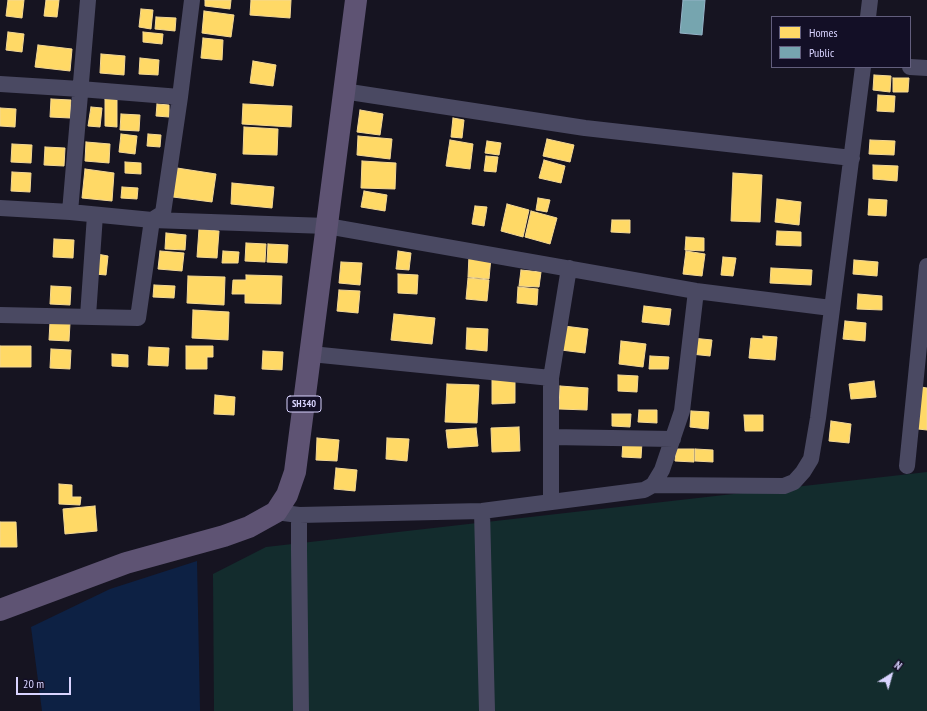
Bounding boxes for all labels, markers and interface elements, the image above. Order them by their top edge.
legend [771,16,911,68]
text: Homes [809,25,837,40]
text: Public [809,45,834,60]
road number: SH340 [287,396,321,412]
north arrow [871,655,911,695]
text: N [892,658,905,673]
scale bar [18,669,73,695]
text: 20 m [23,676,44,691]

